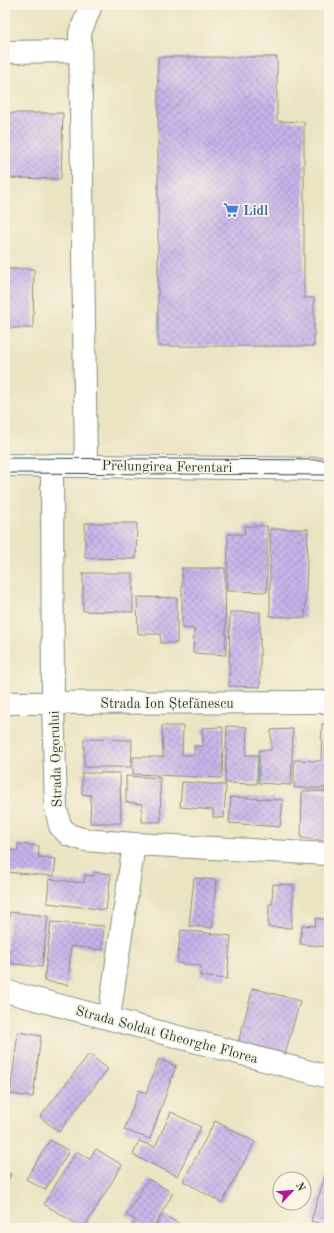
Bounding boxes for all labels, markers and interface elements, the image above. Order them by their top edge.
supermarket icon: Lidl [222,201,240,219]
place label: Lidl [243,204,268,218]
street label: Prelungirea Ferentari [101,459,233,475]
street label: Strada Ion Ștefănescu [100,697,234,711]
street label: Strada Ogorului [47,710,65,808]
street label: Strada Soldat Gheorghe Florea [74,1004,260,1066]
north arrow [272,1171,312,1211]
text: N [293,1181,307,1194]

